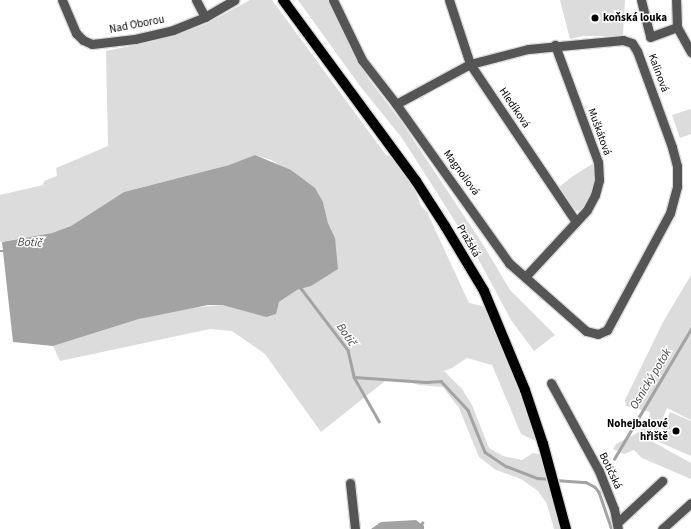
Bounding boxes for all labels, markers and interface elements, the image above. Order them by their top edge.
place label: koňská louka [603,11,667,25]
street label: Nad Oborou [108,13,166,37]
marker: koňská louka [590,13,600,23]
street label: Kalinová [645,52,671,94]
street label: Hledíková [496,85,532,131]
street label: Muškátová [584,107,614,157]
street label: Magnoliová [440,148,482,198]
street label: Pražská [453,222,483,260]
water label: Botič [17,235,43,251]
water label: Botič [333,321,359,349]
water label: Osnický potok [627,346,675,412]
place label: Nohejbalové hřiště [607,418,668,444]
marker: Nohejbalové hřiště [671,426,681,436]
street label: Botičská [596,450,624,492]

